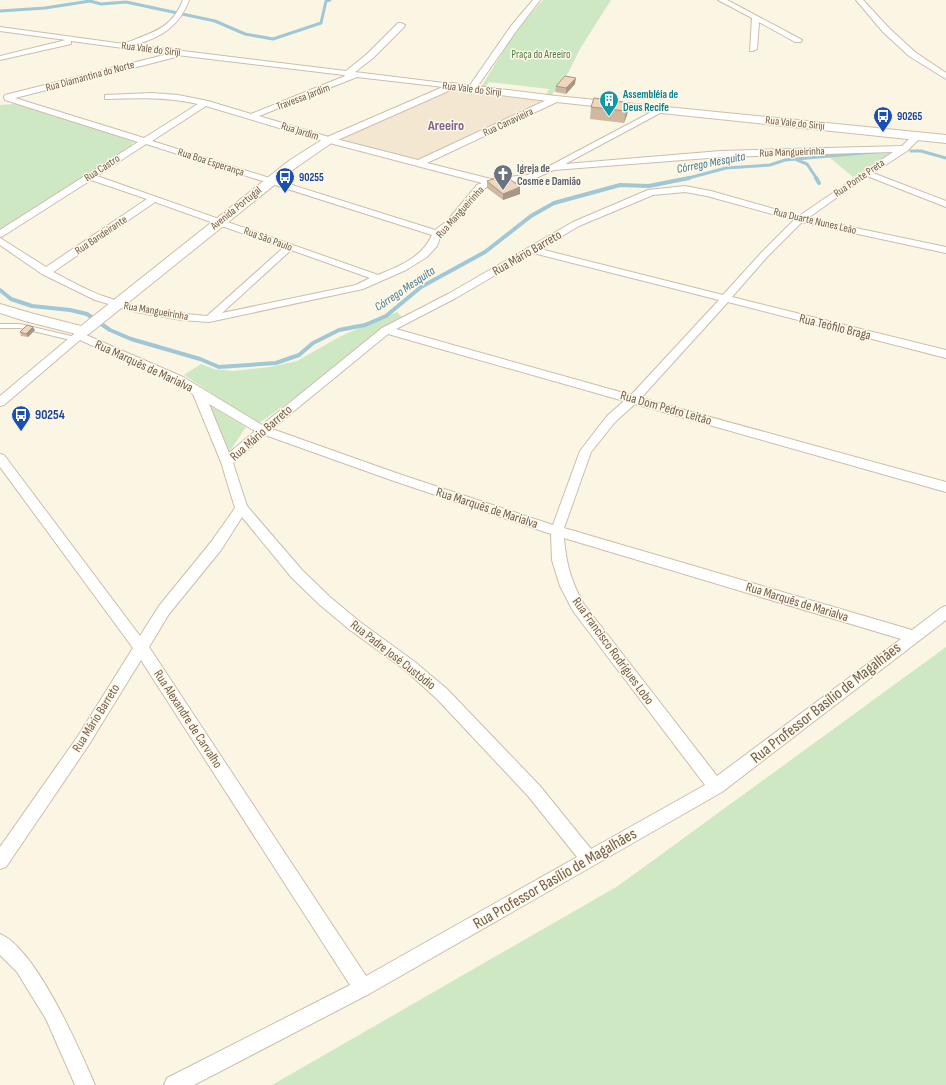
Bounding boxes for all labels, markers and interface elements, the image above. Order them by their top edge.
street label: Rua Vale do Siriji [121,39,181,59]
park label: Praça do Areeiro [511,48,571,61]
street label: Rua Diamantina do Norte [44,58,136,94]
street label: Rua Vale do Siriji [442,79,502,99]
street label: Travessa Jardim [274,81,332,113]
place label: Assembléia de Deus Recife [622,88,679,114]
building icon: Assembléia de Deus Recife [598,89,620,117]
street label: Rua Canavieira [481,105,535,139]
bus stop icon: 90265 [872,105,894,133]
place label: 90265 [897,110,922,123]
street label: Rua Vale do Siriji [765,113,825,133]
district label: Areeiro [427,117,464,134]
street label: Rua Jardim [280,119,320,143]
street label: Rua Mangueirinha [759,144,825,160]
street label: Rua Boa Esperança [176,145,246,179]
water label: Córrego Mesquita [675,149,747,177]
street label: Rua Castro [82,151,123,184]
street label: Rua Ponte Preta [831,156,887,200]
place label: Igreja de Cosme e Damião [517,162,581,188]
church icon: Igreja de Cosme e Damião [492,163,514,191]
bus stop icon: 90255 [274,166,296,194]
place label: 90255 [299,171,324,184]
street label: Rua Mangueirinha [433,183,487,241]
street label: Avenida Portugal [207,184,264,233]
street label: Rua Duarte Nunes Leão [772,205,858,237]
street label: Rua Bandeirante [72,213,130,257]
street label: Rua São Paulo [242,224,295,254]
street label: Rua Mário Barreto [489,227,565,279]
water label: Córrego Mesquita [372,263,438,315]
street label: Rua Mangueirinha [123,299,189,323]
street label: Rua Teófilo Braga [797,310,873,344]
street label: Rua Marquês de Marialva [92,336,196,396]
street label: Rua Dom Pedro Leitão [618,387,714,429]
street label: Rua Mário Barreto [227,402,295,464]
bus stop icon: 90254 [10,404,32,432]
place label: 90254 [35,407,65,423]
street label: Rua Marquês de Marialva [434,484,540,532]
street label: Rua Marquês de Marialva [744,579,850,625]
street label: Rua Francisco Rodrigues Lobo [569,594,657,708]
street label: Rua Padre José Custódio [347,617,439,693]
street label: Rua Professor Basílio de Magalhães [747,638,905,768]
street label: Rua Alexandre de Carvalho [150,667,226,771]
street label: Rua Mário Barreto [69,681,123,755]
street label: Rua Professor Basílio de Magalhães [470,824,640,934]

